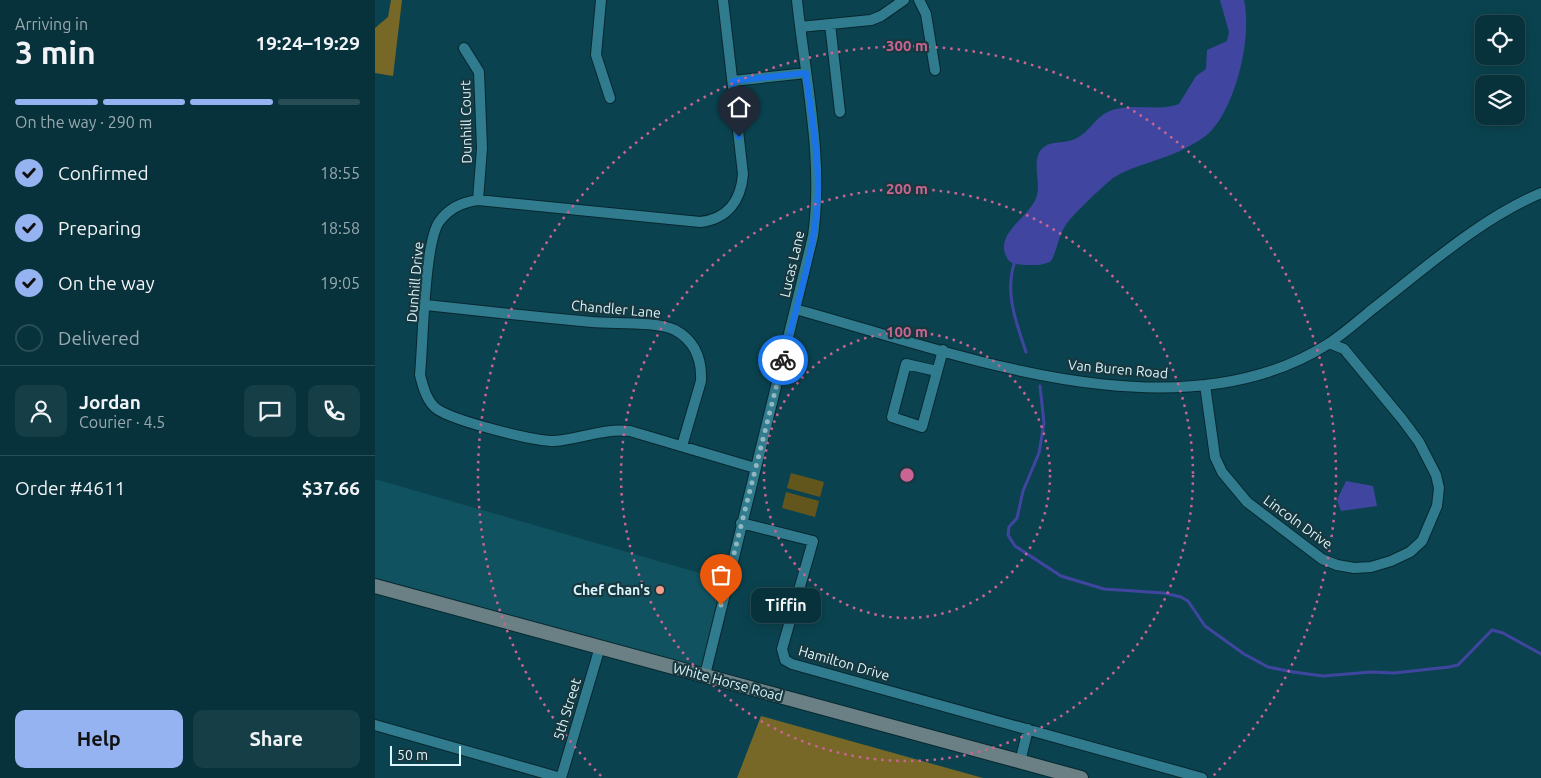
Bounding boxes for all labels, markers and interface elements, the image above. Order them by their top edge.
text: Arriving in [15,15,88,33]
map controls [1475,15,1525,125]
button: locate [1475,15,1525,65]
text: 19:24–19:29 [255,32,360,54]
text: 3 min [15,34,96,70]
text: 300 m [886,37,928,54]
button: layers [1475,75,1525,125]
street label: Dunhill Court [457,80,475,164]
pin [718,86,760,137]
icon: home [725,93,753,121]
text: On the way · 290 m [15,113,152,131]
icon: check [15,159,43,187]
text: Confirmed [58,162,149,184]
text: 18:55 [320,164,360,182]
text: 200 m [886,180,928,197]
icon: check [15,214,43,242]
text: Preparing [58,217,142,239]
text: 18:58 [320,219,360,237]
street label: Lucas Lane [777,229,807,299]
street label: Dunhill Drive [404,241,426,323]
icon: check [15,269,43,297]
text: On the way [58,272,155,294]
text: 19:05 [320,274,360,292]
street label: Chandler Lane [571,297,661,321]
text: 100 m [886,323,928,340]
text: Delivered [58,327,140,349]
courier [758,335,808,385]
icon: bike [769,346,797,374]
street label: Van Buren Road [1067,357,1169,381]
button: person [15,385,67,437]
button: chat [244,385,296,437]
button: phone [308,385,360,437]
text: Jordan [79,391,141,413]
text: Courier · 4.5 [79,413,165,431]
centre of rings [898,466,916,484]
text: Order #4611 [15,477,125,499]
text: $37.66 [302,477,360,499]
street label: Lincoln Drive [1260,492,1336,552]
pin [700,554,742,605]
icon: bag [707,561,735,589]
place label: Chef Chan's [573,582,650,598]
marker: Chef Chan's [654,584,666,596]
callout: Tiffin [751,588,821,622]
text: Tiffin [765,596,807,614]
street label: Hamilton Drive [797,642,891,684]
street label: White Horse Road [671,660,785,704]
street label: 5th Street [550,676,584,742]
button: Help [15,710,183,768]
button: Share [193,710,360,768]
scale bar [390,743,461,766]
text: 50 m [397,747,428,763]

